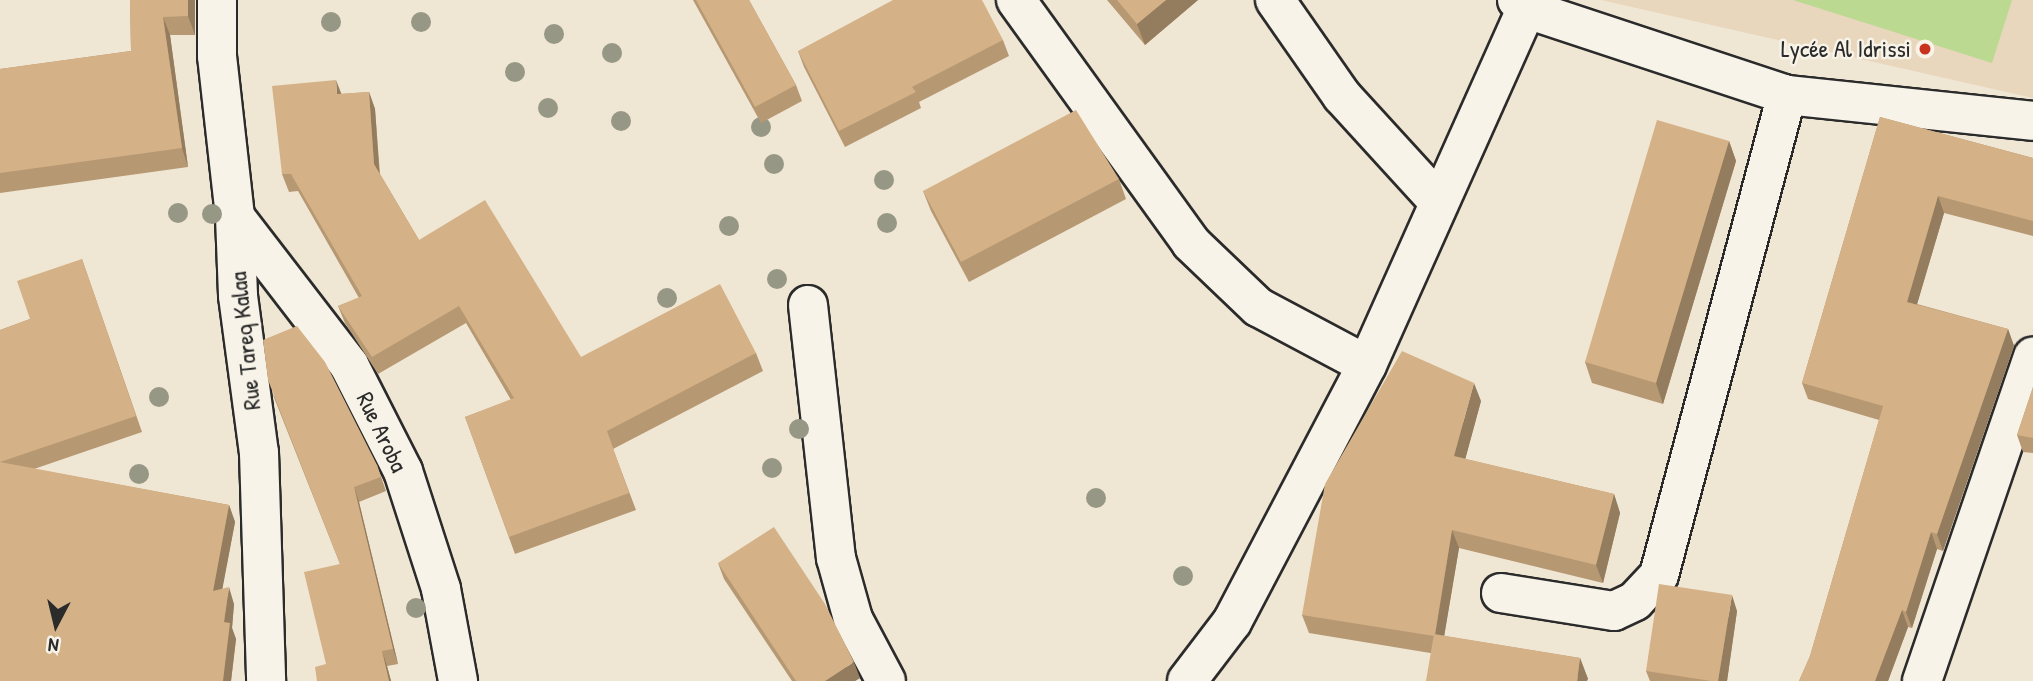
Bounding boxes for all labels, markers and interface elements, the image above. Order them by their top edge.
place label: Lycée Al Idrissi [1781,35,1911,63]
marker: Lycée Al Idrissi [1917,41,1933,57]
street label: Rue Tareq Kalaa [223,270,267,412]
street label: Rue Aroba [350,387,414,477]
north arrow [21,590,91,660]
text: N [47,632,60,659]

